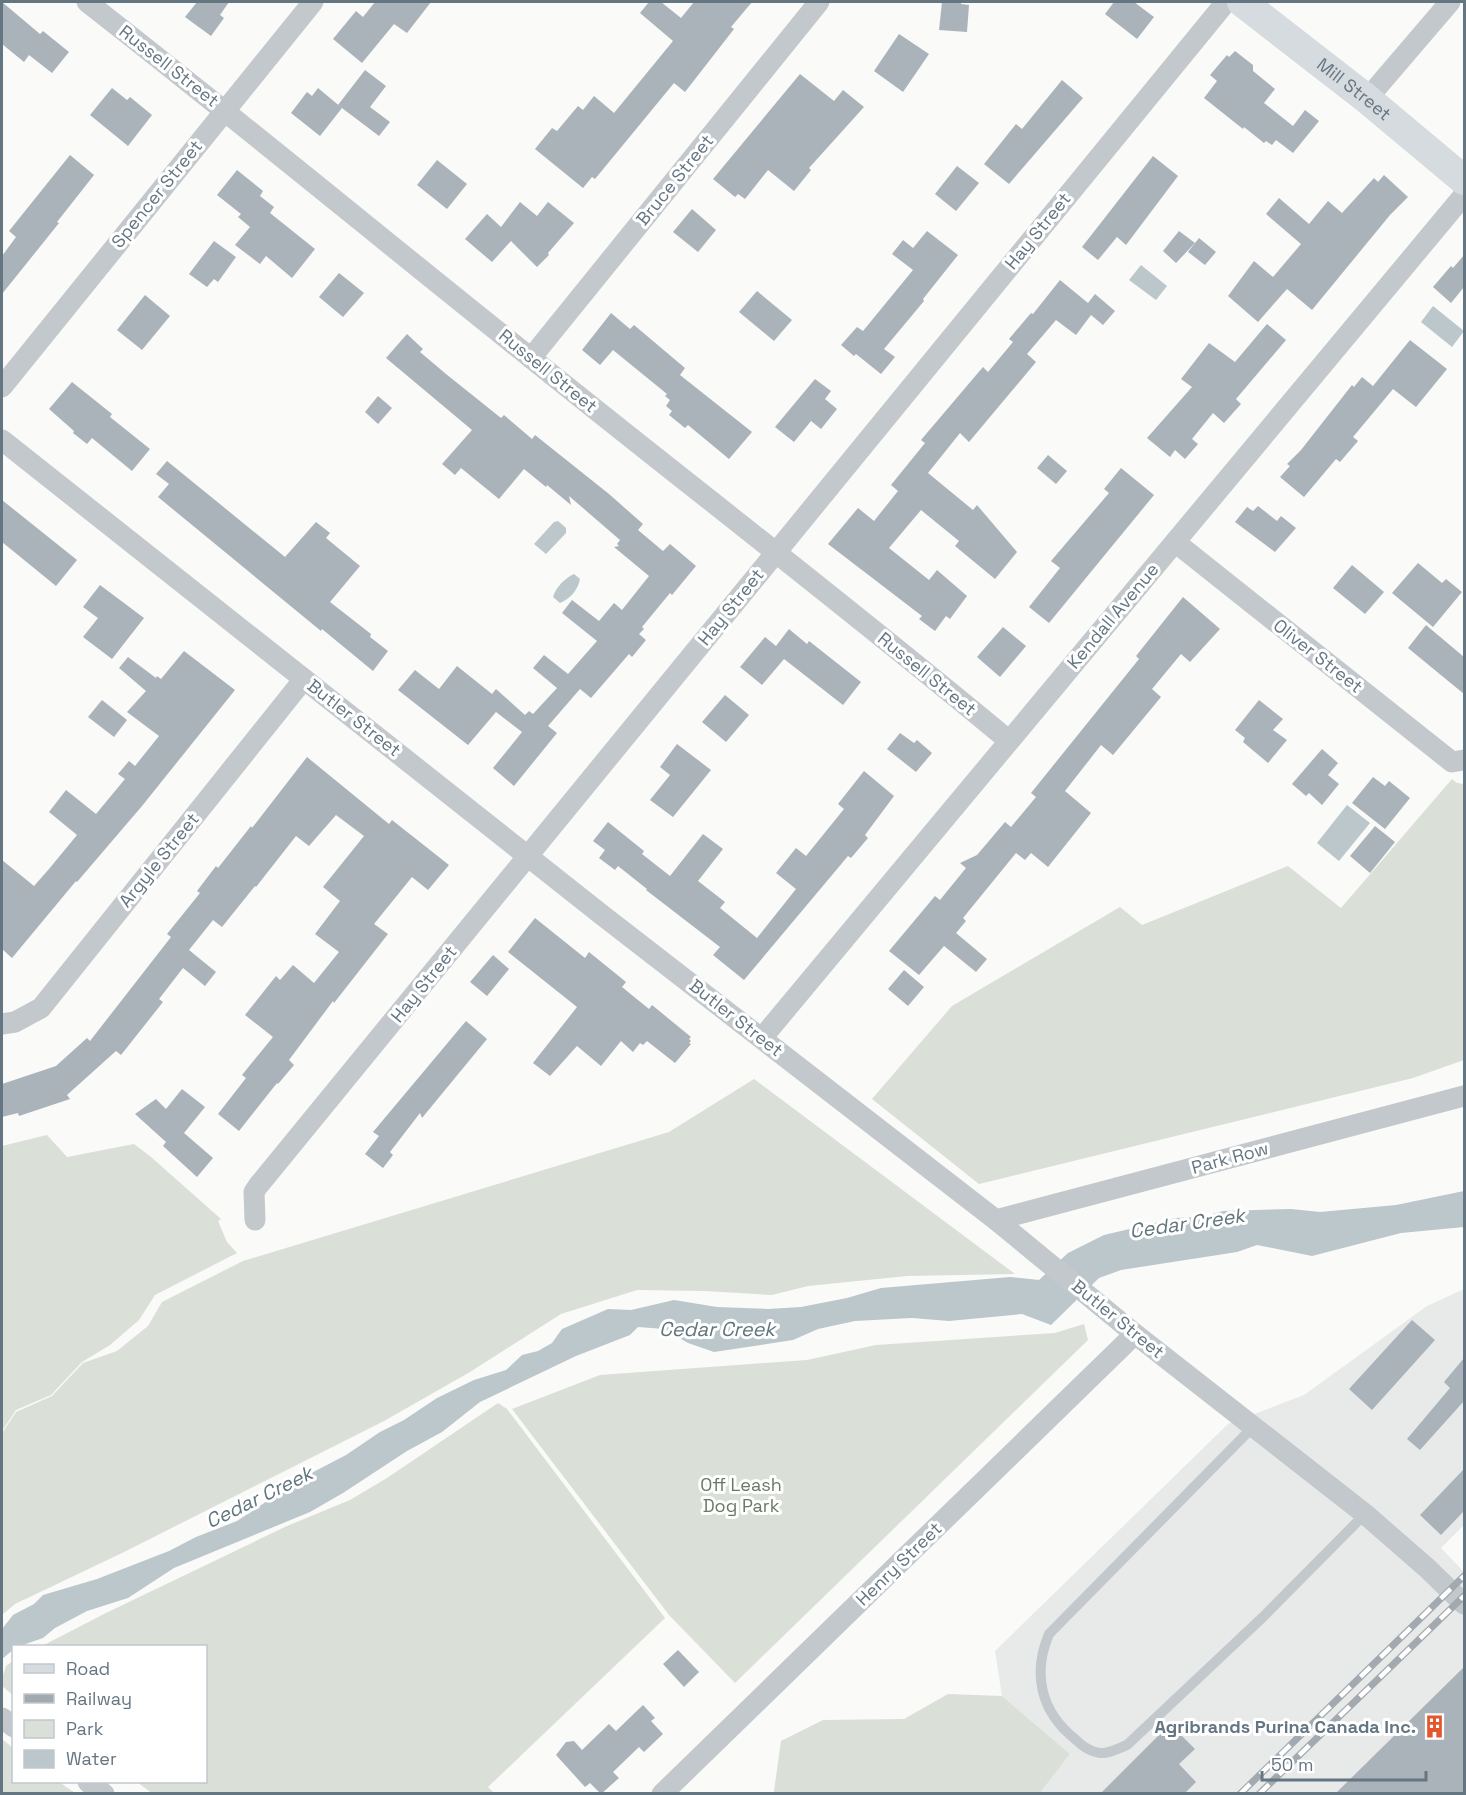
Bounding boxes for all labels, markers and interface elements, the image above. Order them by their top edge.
street label: Russell Street [115,19,224,112]
street label: Mill Street [1312,52,1396,125]
street label: Bruce Street [631,129,718,230]
street label: Spencer Street [106,135,207,252]
street label: Hay Street [1000,187,1076,274]
street label: Russell Street [494,324,602,417]
street label: Kendall Avenue [1062,558,1164,673]
street label: Hay Street [693,563,769,650]
street label: Oliver Street [1269,614,1368,698]
street label: Russell Street [873,627,981,720]
street label: Butler Street [303,674,406,761]
street label: Argyle Street [113,808,204,912]
street label: Hay Street [386,940,462,1027]
street label: Butler Street [685,974,788,1061]
street label: Park Row [1189,1136,1271,1179]
water label: Cedar Creek [1128,1202,1249,1244]
street label: Butler Street [1067,1274,1169,1363]
water label: Cedar Creek [659,1316,777,1342]
water label: Cedar Creek [201,1459,319,1534]
park label: Off Leash Dog Park [700,1473,782,1517]
street label: Henry Street [851,1517,947,1610]
legend [12,1645,207,1783]
text: Road [66,1657,110,1680]
text: Railway [66,1687,132,1710]
building icon: Agribrands Purina Canada Inc. [1421,1714,1447,1740]
place label: Agribrands Purina Canada Inc. [1154,1715,1416,1738]
text: Park [66,1717,104,1740]
scale bar [1262,1744,1426,1782]
text: Water [66,1747,117,1770]
text: 50 m [1271,1753,1313,1776]

